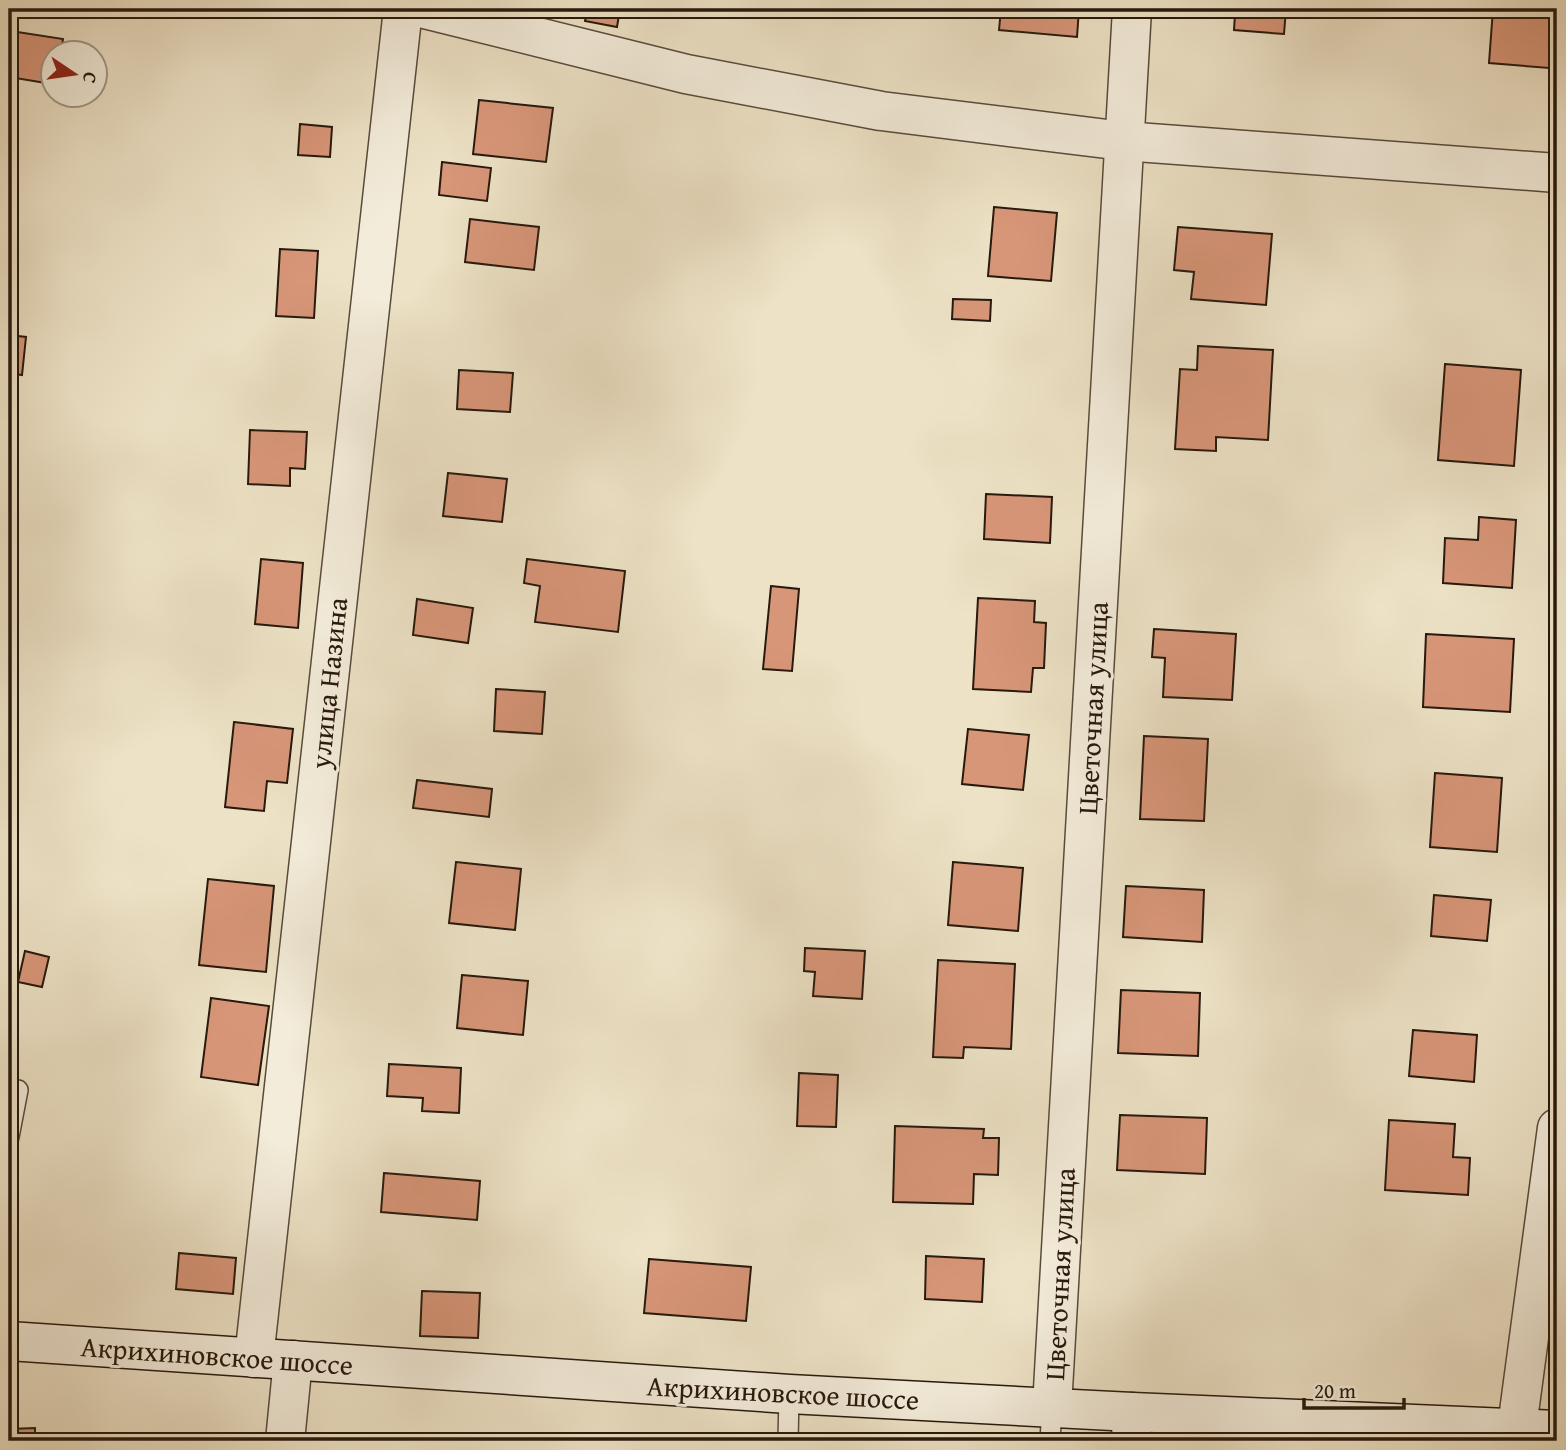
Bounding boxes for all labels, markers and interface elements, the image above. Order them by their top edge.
north arrow [38,38,108,108]
text: С [76,69,105,86]
street label: улица Назина [299,595,357,772]
street label: Цветочная улица [1066,600,1118,815]
street label: Цветочная улица [1033,1166,1085,1381]
street label: Акрихиновское шоссе [80,1325,354,1385]
street label: Акрихиновское шоссе [646,1364,920,1420]
scale bar [1304,1366,1403,1410]
text: 20 m [1314,1375,1356,1406]

